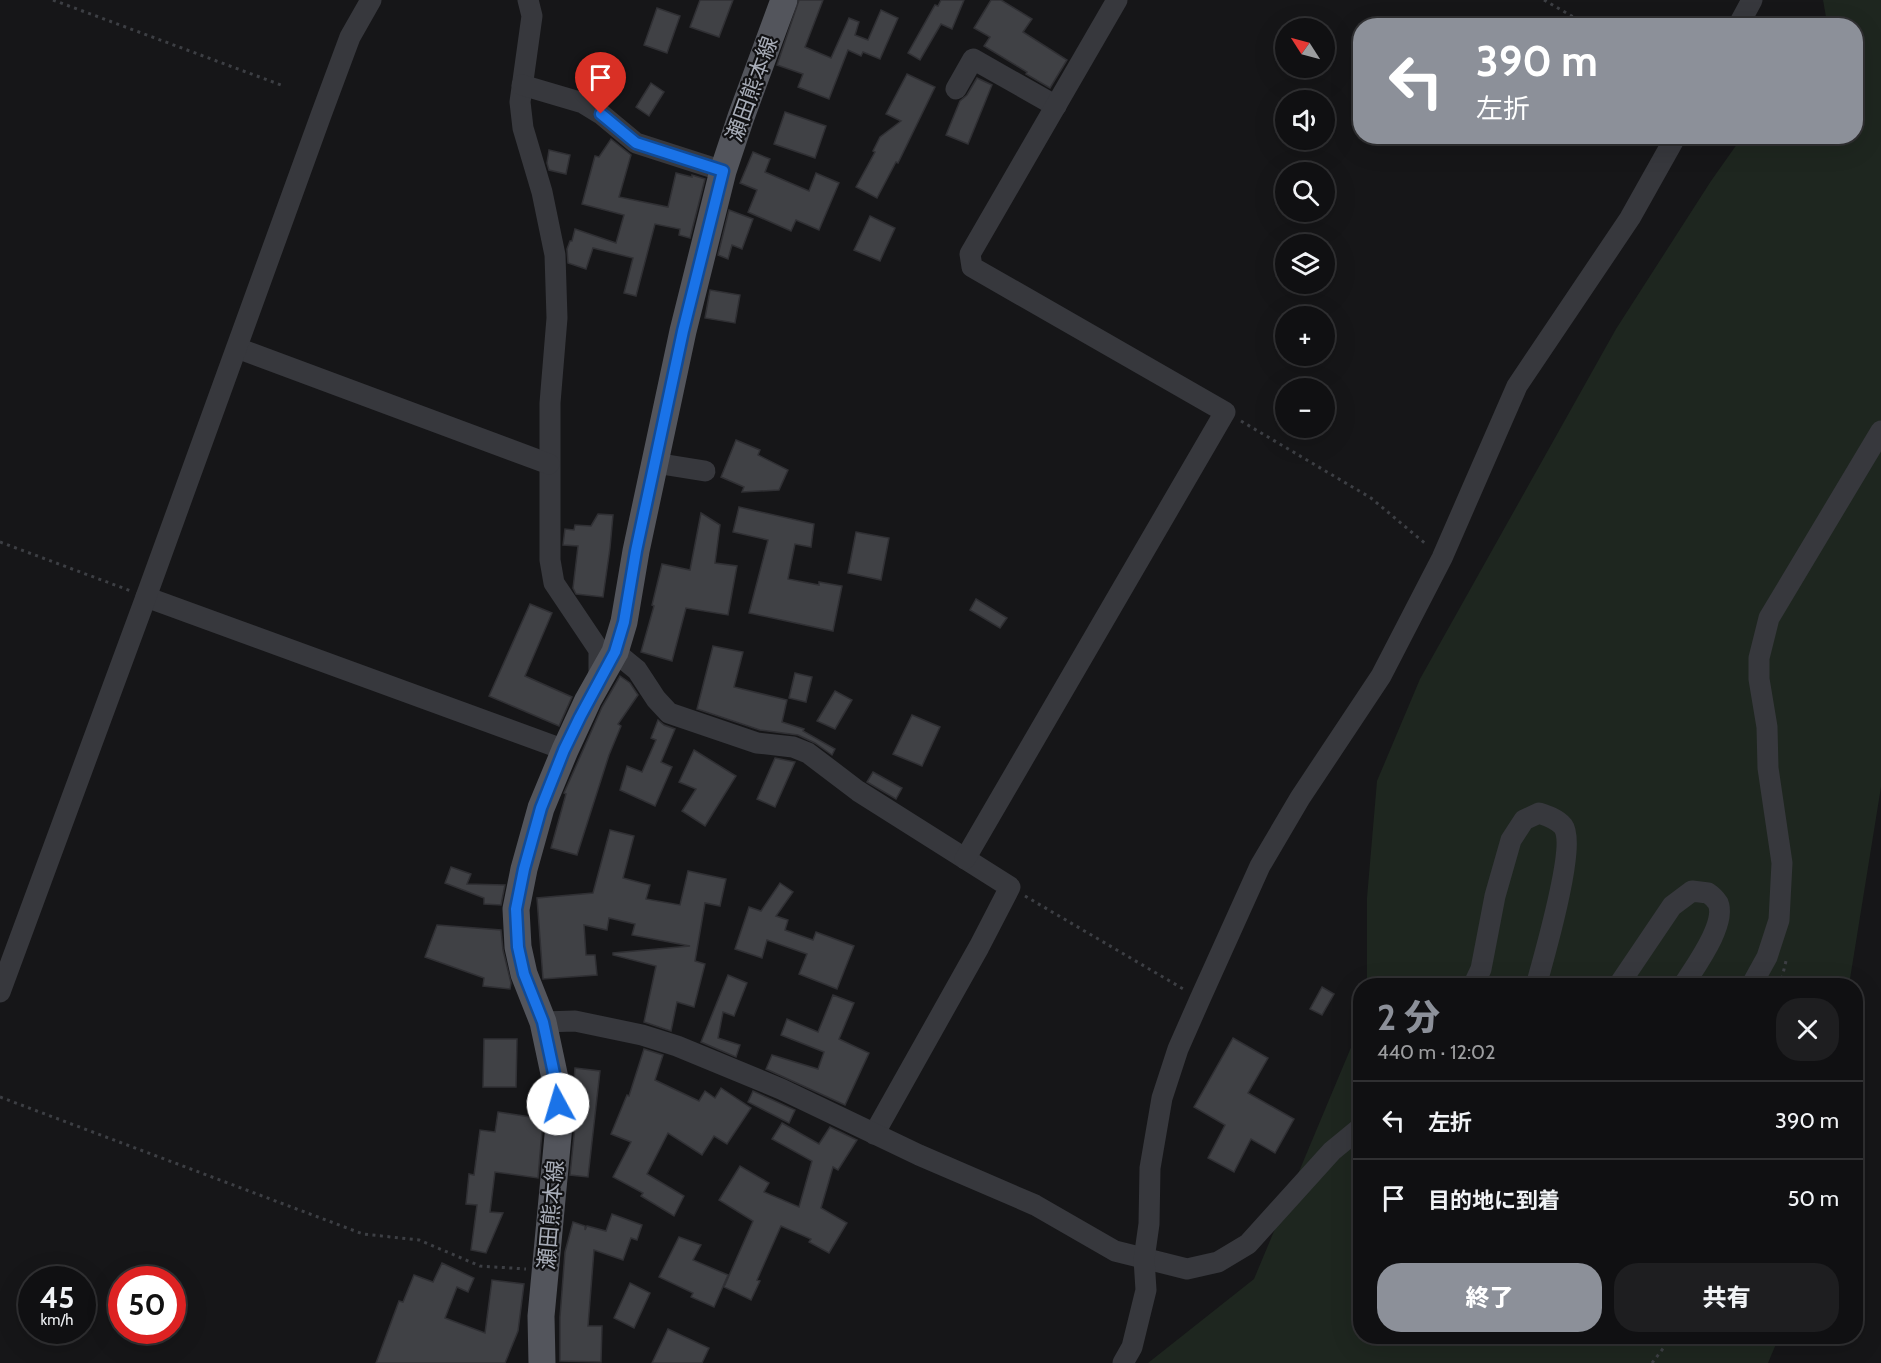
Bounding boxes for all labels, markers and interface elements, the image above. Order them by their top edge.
north arrow [1275,18,1335,78]
map controls [1275,18,1335,438]
street label: 瀬田熊本線 [721,33,783,145]
text: 390 m [1476,35,1598,87]
icon: left [1377,42,1455,120]
pin [575,52,626,114]
icon: arrive [584,61,617,94]
button: sound [1275,90,1335,150]
text: 左折 [1476,92,1530,125]
button: search [1275,162,1335,222]
button: layers [1275,234,1335,294]
button: + [1275,306,1335,366]
button: − [1275,378,1335,438]
text: 2 分 [1377,995,1440,1039]
button: close [1776,998,1839,1061]
text: 440 m · 12:02 [1377,1040,1495,1064]
position arrow [526,1072,590,1136]
icon: left [1377,1104,1410,1137]
text: 390 m [1775,1107,1839,1134]
text: 左折 [1428,1109,1472,1136]
street label: 瀬田熊本線 [533,1159,569,1271]
icon: arrive [1377,1182,1410,1215]
text: 50 m [1787,1185,1839,1212]
text: 目的地に到着 [1428,1187,1560,1214]
button: 終了 [1377,1263,1602,1332]
button: 共有 [1614,1263,1839,1332]
speed limit sign: 50 [108,1266,186,1344]
text: 45 [40,1279,74,1316]
text: km/h [41,1311,73,1329]

